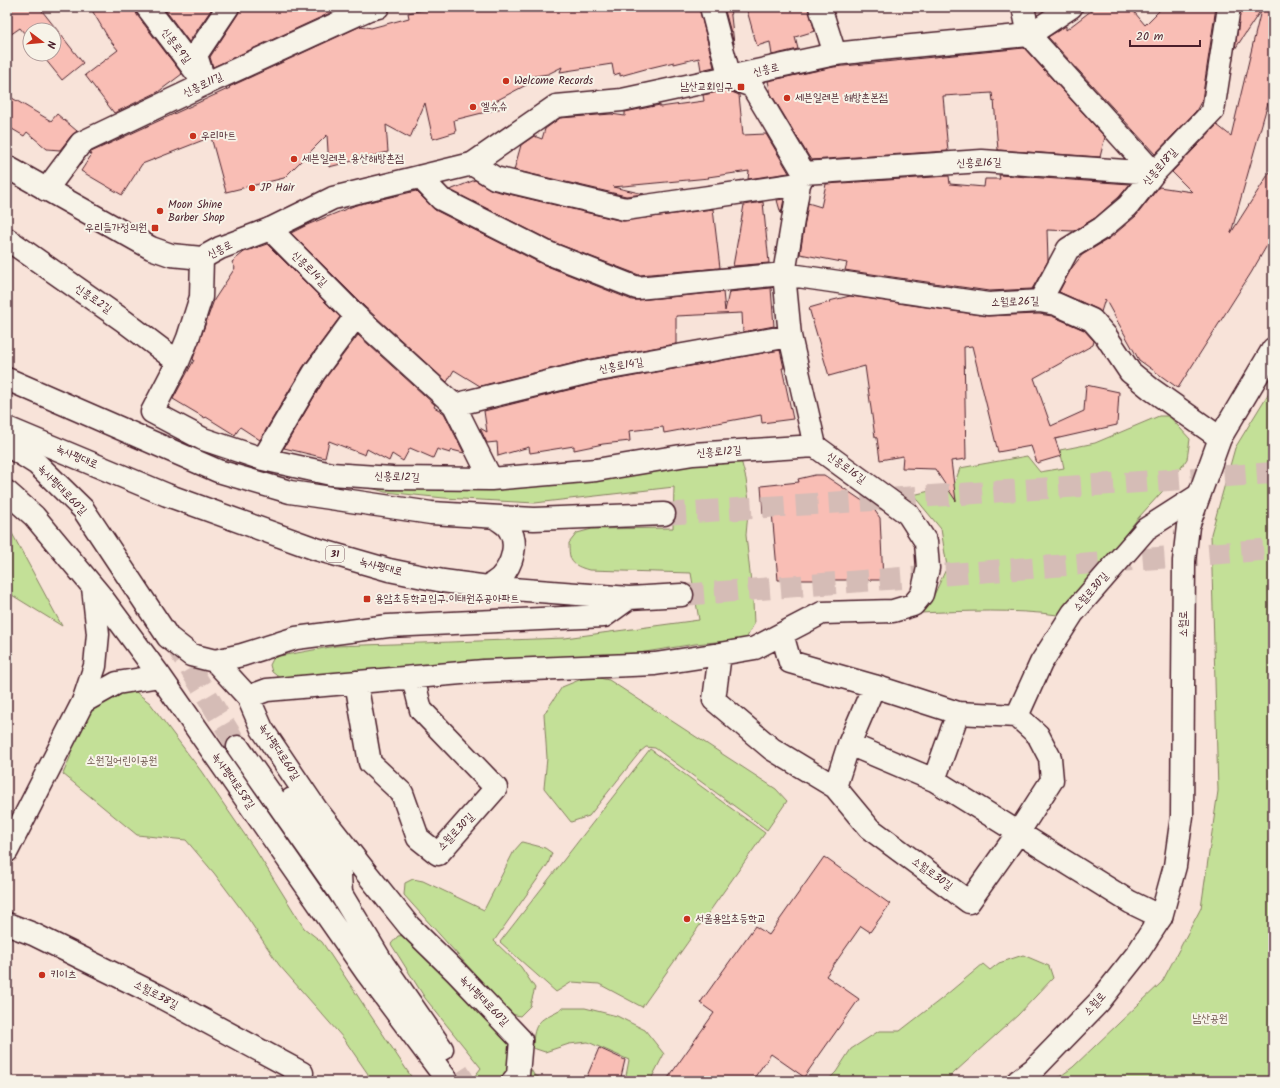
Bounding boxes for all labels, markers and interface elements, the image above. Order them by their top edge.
north arrow [22,22,62,62]
scale bar [1130,22,1200,48]
street label: 신흥로9길 [157,24,196,68]
text: 20 m [1136,27,1164,46]
text: N [41,39,60,50]
street label: 신흥로 [751,58,781,82]
street label: 신흥로11길 [180,68,226,102]
place label: Welcome Records [514,72,594,90]
marker: Welcome Records [501,76,511,86]
place label: 남산교회입구 [680,78,733,96]
marker: 남산교회입구 [736,82,746,92]
place label: 세븐일레븐 해방촌본점 [795,89,888,107]
marker: 세븐일레븐 해방촌본점 [782,93,792,103]
place label: 엘슈슈 [481,98,508,116]
marker: 엘슈슈 [468,102,478,112]
place label: 우리마트 [201,127,237,145]
marker: 우리마트 [188,131,198,141]
street label: 신흥로18길 [1138,144,1182,190]
place label: 세븐일레븐 용산해방촌점 [302,150,404,168]
marker: 세븐일레븐 용산해방촌점 [289,154,299,164]
street label: 신흥로16길 [956,154,1002,172]
place label: JP Hair [260,179,296,197]
marker: JP Hair [247,183,257,193]
place label: Moon Shine Barber Shop [168,196,225,227]
marker: Moon Shine Barber Shop [155,206,165,216]
place label: 우리들가정의원 [85,219,147,237]
marker: 우리들가정의원 [150,223,160,233]
street label: 신흥로 [204,236,236,264]
street label: 신흥로14길 [287,247,331,291]
street label: 신흥로2길 [71,280,115,318]
street label: 소월로26길 [991,292,1039,312]
street label: 신흥로14길 [597,353,645,379]
street label: 녹사평대로 [53,440,101,474]
street label: 신흥로12길 [696,441,742,463]
street label: 신흥로16길 [823,447,870,489]
street label: 녹사평대로60길 [33,460,91,520]
street label: 신흥로12길 [374,467,420,487]
road number: 31 [326,546,344,562]
street label: 녹사평대로 [357,553,405,581]
street label: 소월로30길 [1069,568,1113,616]
place label: 용암초등학교입구.이태원주공아파트 [375,590,519,608]
marker: 용암초등학교입구.이태원주공아파트 [362,594,372,604]
street label: 소월로 [1175,611,1193,637]
street label: 녹사평대로60길 [254,720,304,784]
street label: 녹사평대로58길 [207,749,259,813]
park label: 소원길어린이공원 [87,752,158,770]
street label: 소월로30길 [433,809,479,855]
street label: 소월로30길 [908,853,956,895]
place label: 서울용암초등학교 [695,910,766,928]
marker: 서울용암초등학교 [682,914,692,924]
place label: 키이츠 [50,966,77,984]
marker: 키이츠 [37,970,47,980]
street label: 녹사평대로60길 [455,971,513,1031]
street label: 소월로38길 [130,976,182,1014]
street label: 소월로 [1079,988,1111,1020]
park label: 남산공원 [1192,1010,1228,1028]

